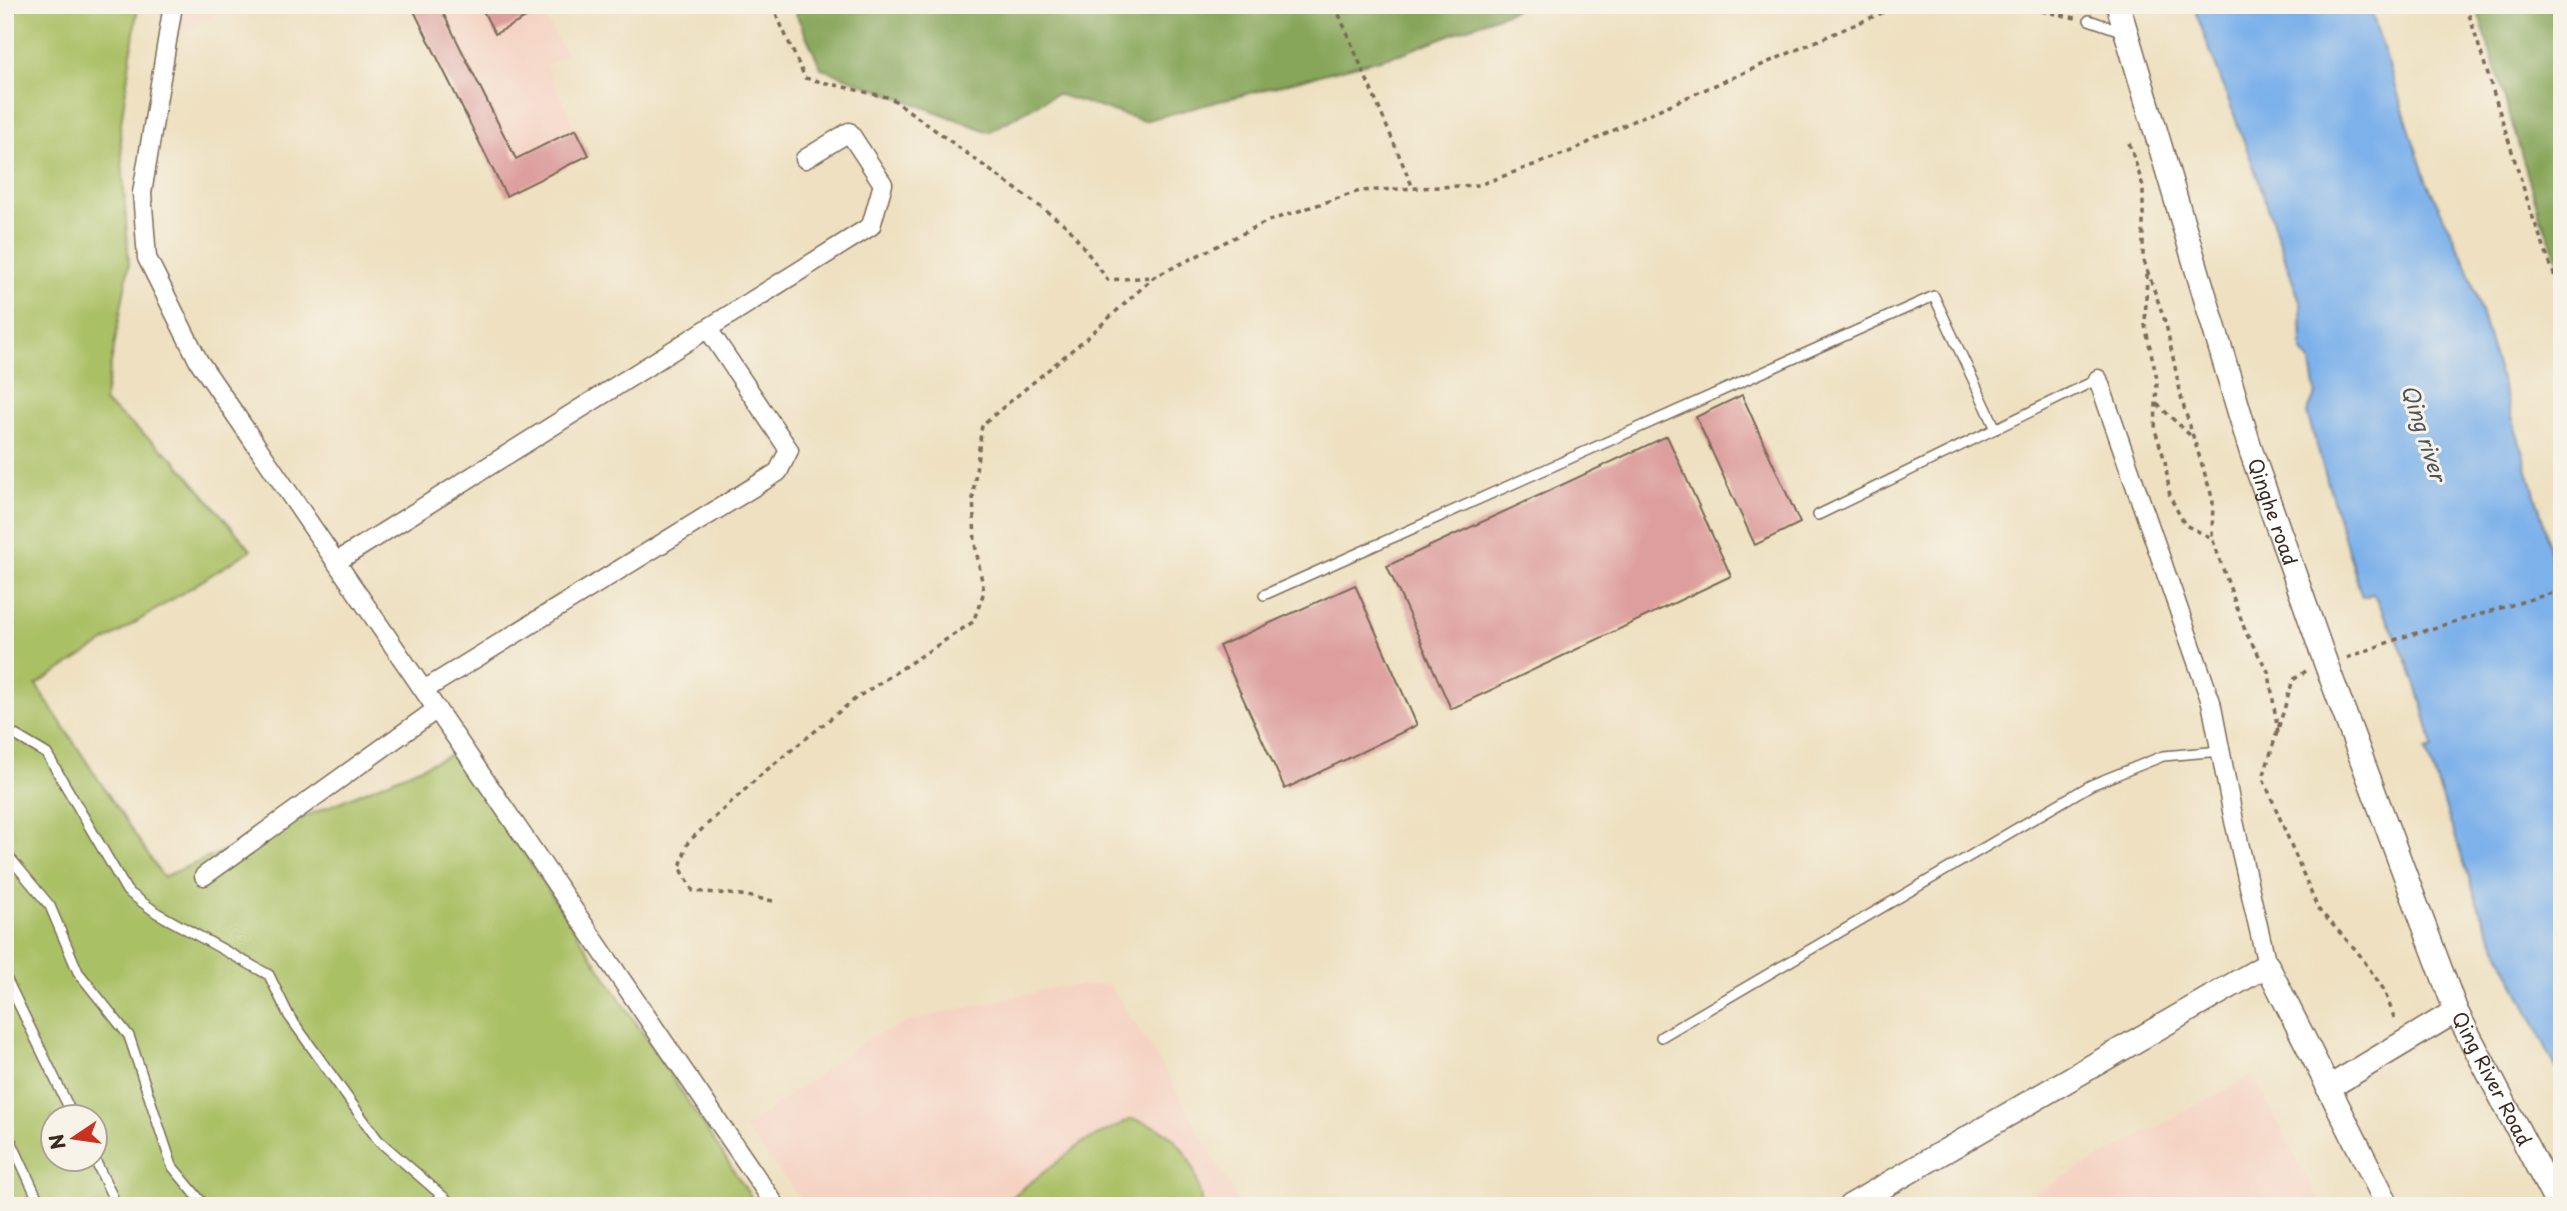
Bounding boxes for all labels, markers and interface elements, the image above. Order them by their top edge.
water label: Qing river [2394,380,2456,487]
street label: Qinghe road [2242,454,2305,569]
street label: Qing River Road [2446,1006,2539,1150]
north arrow [38,1102,108,1172]
text: N [41,1132,72,1153]

